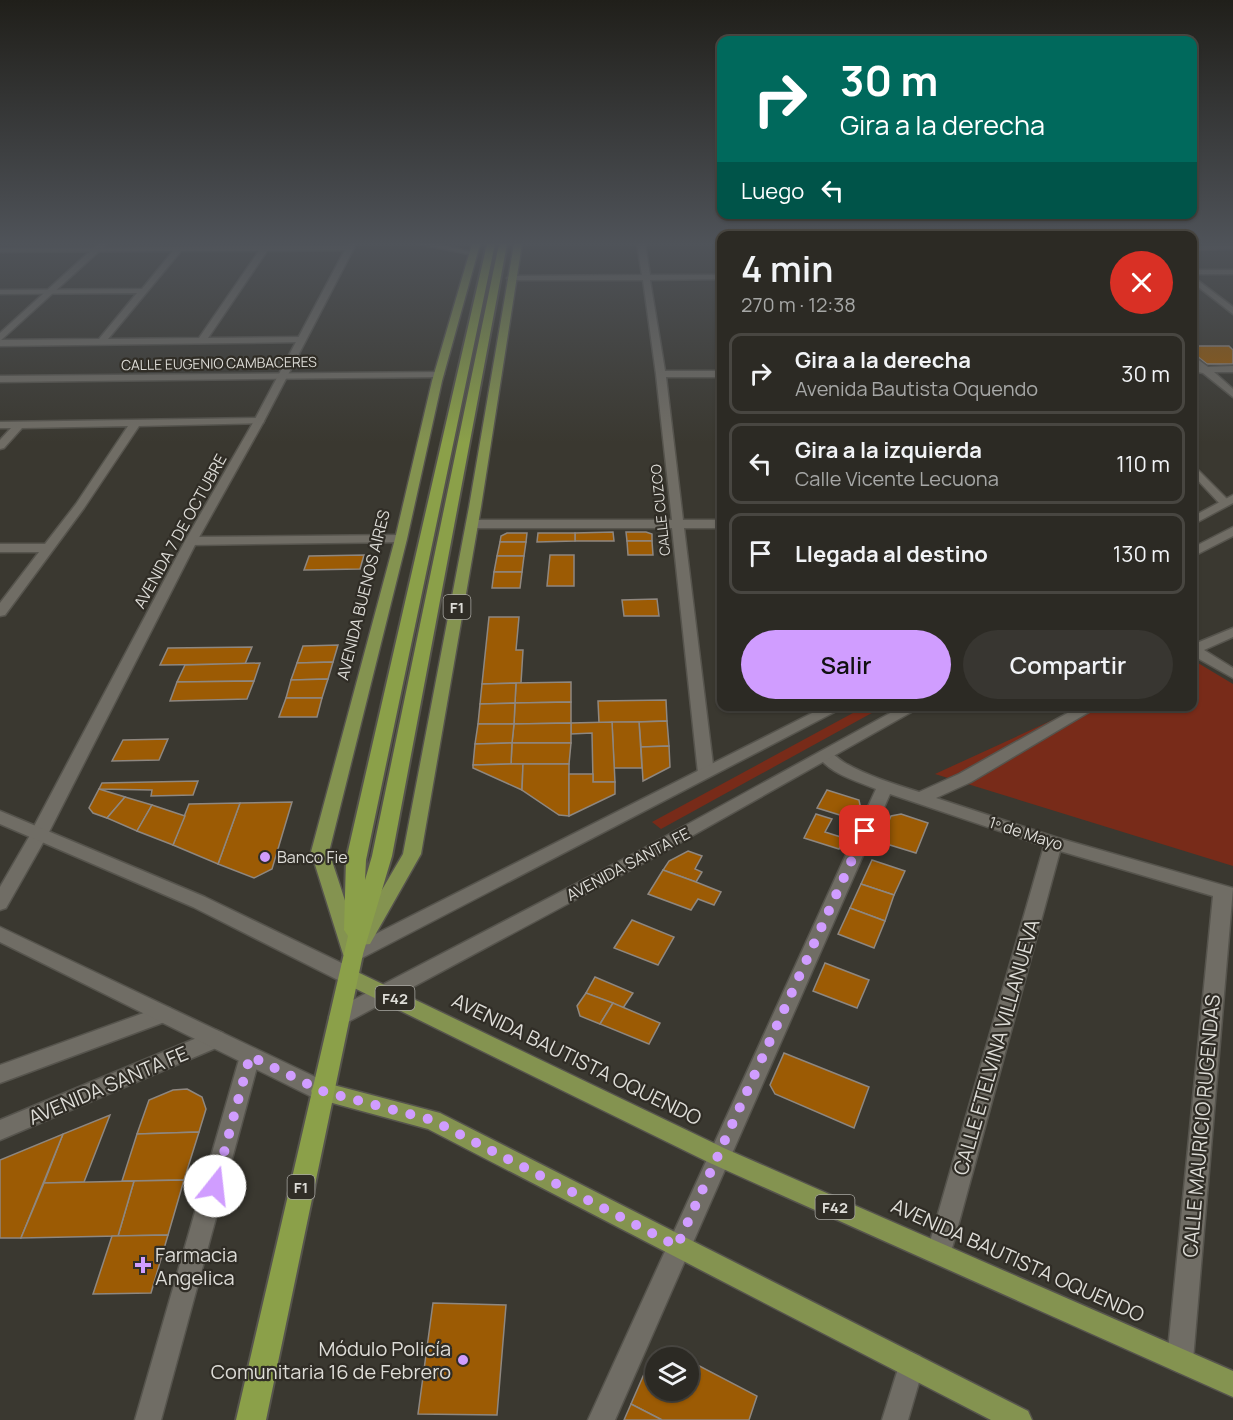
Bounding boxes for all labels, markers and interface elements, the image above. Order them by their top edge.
text: 30 m [840,51,938,109]
icon: right [741,60,819,138]
text: Gira a la derecha [840,106,1045,143]
icon: left [816,174,849,207]
text: Luego [741,176,804,206]
text: 4 min [741,244,833,293]
button: close [1110,251,1173,314]
text: 270 m · 12:38 [741,291,856,318]
text: Gira a la derecha [795,345,971,375]
street label: CALLE EUGENIO CAMBACERES [121,352,317,374]
icon: right [744,357,777,390]
text: 30 m [1121,359,1170,389]
text: Avenida Bautista Oquendo [795,375,1038,402]
text: Gira a la izquierda [795,435,982,465]
icon: left [744,447,777,480]
text: 110 m [1116,449,1170,479]
street label: AVENIDA 7 DE OCTUBRE [128,450,232,612]
street label: CALLE CUZCO [646,463,674,557]
text: Calle Vicente Lecuona [795,465,999,492]
street label: AVENIDA BUENOS AIRES [331,508,395,682]
icon: arrive [744,537,777,570]
text: Llegada al destino [795,539,988,569]
text: 130 m [1113,539,1170,569]
road number: F1 [444,595,470,619]
button: Salir [741,630,951,699]
button: Compartir [963,630,1173,699]
pin [839,805,890,856]
street label: 1º de Mayo [986,811,1066,855]
icon: arrive [848,814,881,847]
street label: AVENIDA SANTA FE [562,822,694,906]
place label: Banco Fie [277,846,348,868]
marker: Banco Fie [258,850,272,864]
street label: CALLE ETELVINA VILLANUEVA [946,916,1046,1178]
road number: F42 [376,986,414,1010]
street label: AVENIDA BAUTISTA OQUENDO [448,987,706,1131]
street label: CALLE MAURICIO RUGENDAS [1176,993,1226,1259]
street label: AVENIDA SANTA FE [24,1039,192,1131]
position arrow [183,1154,247,1218]
road number: F1 [288,1175,314,1199]
street label: AVENIDA BAUTISTA OQUENDO [887,1192,1149,1328]
road number: F42 [816,1195,854,1219]
place label: Farmacia Angelica [155,1241,238,1291]
marker: Farmacia Angelica [136,1258,150,1272]
place label: Módulo Policía Comunitaria 16 de Febrero [211,1335,451,1385]
map controls [645,1347,699,1401]
button: layers [645,1347,699,1401]
marker: Módulo Policía Comunitaria 16 de Febrero [456,1353,470,1367]

